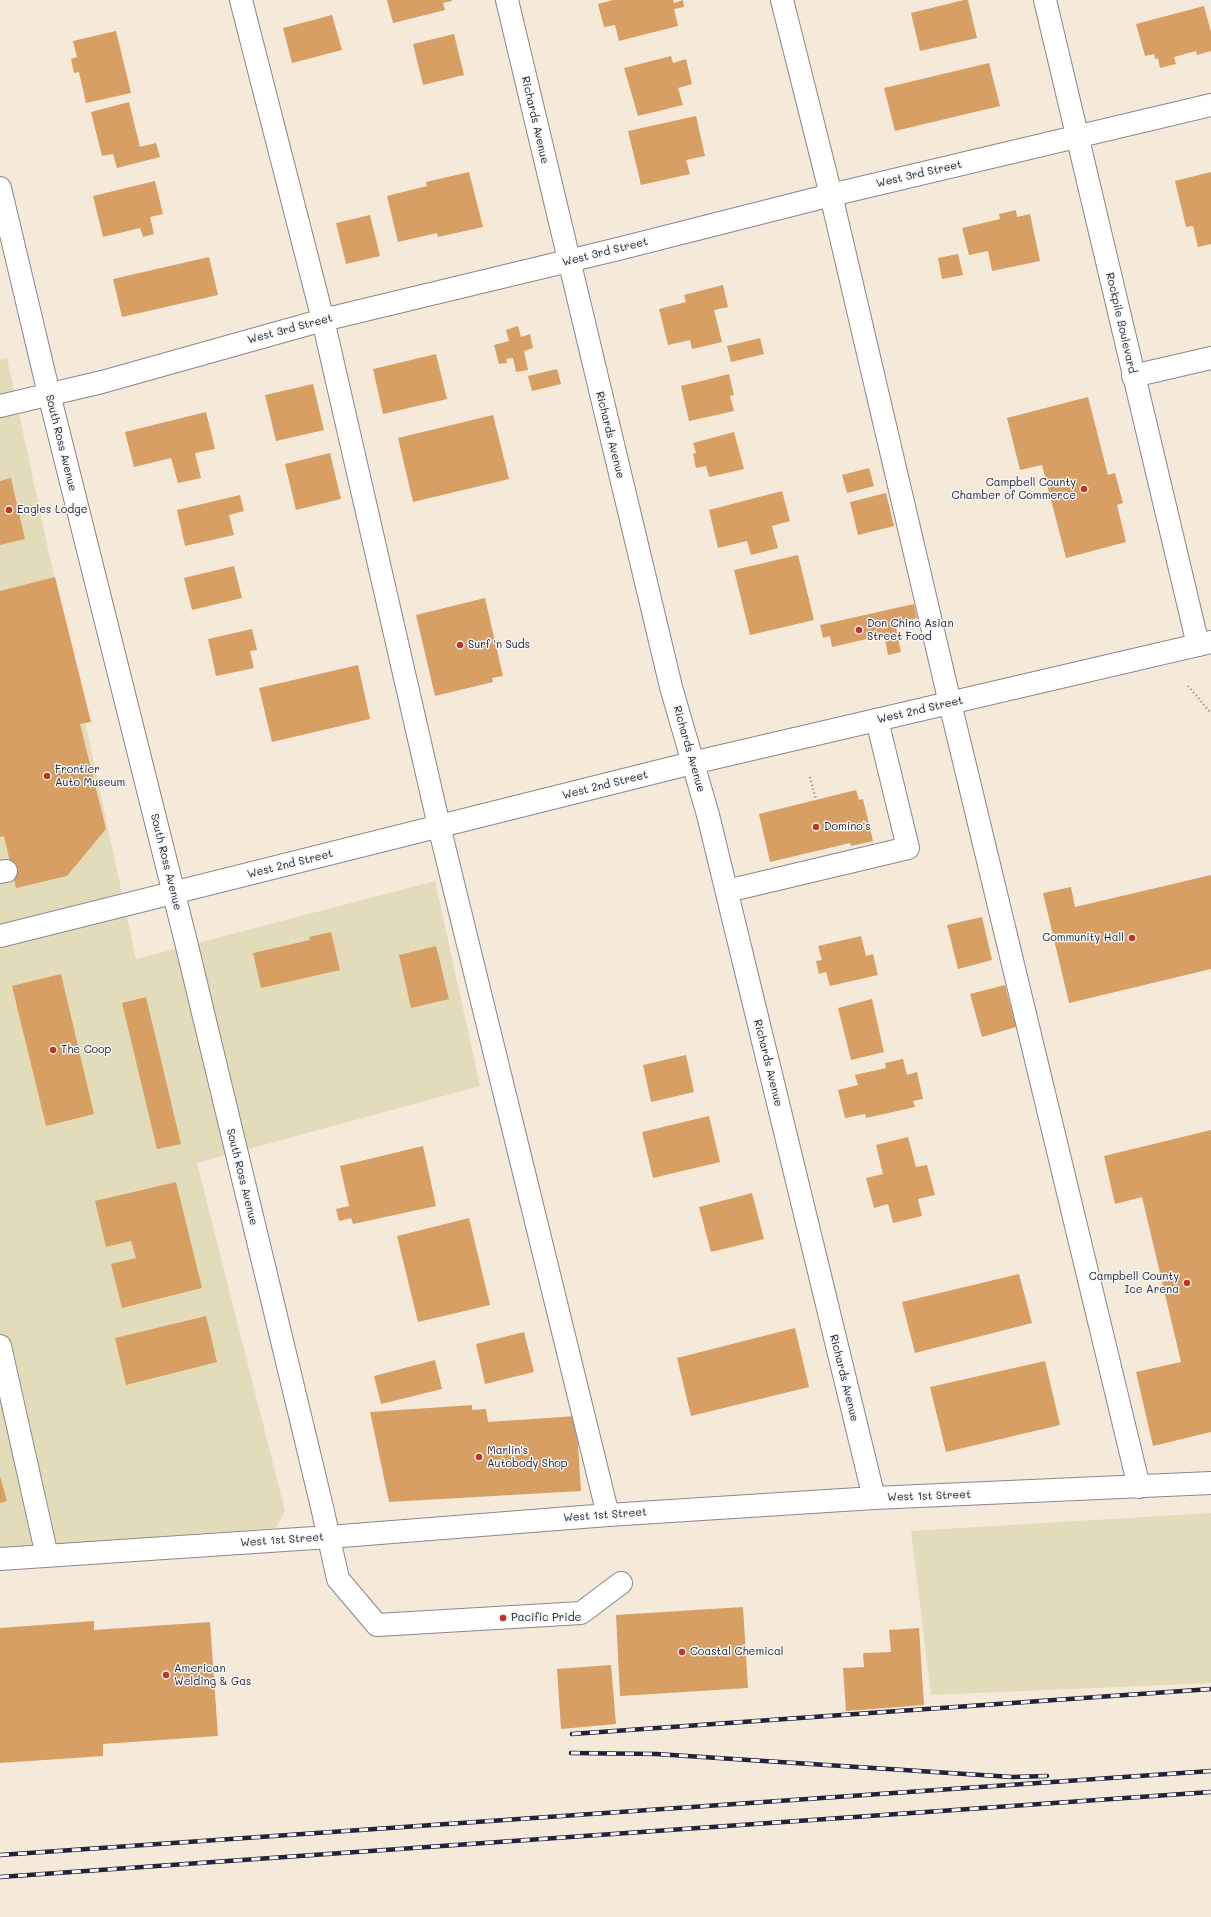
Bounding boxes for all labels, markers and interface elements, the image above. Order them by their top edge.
street label: Richards Avenue [519,75,551,165]
street label: West 3rd Street [875,158,963,190]
street label: West 3rd Street [561,235,649,269]
street label: Rockpile Boulevard [1103,271,1139,375]
street label: West 3rd Street [246,311,334,347]
street label: Richards Avenue [593,390,627,480]
street label: South Ross Avenue [43,393,79,493]
place label: Campbell County Chamber of Commerce [952,476,1076,502]
marker: Campbell County Chamber of Commerce [1079,484,1089,494]
place label: Eagles Lodge [17,503,87,517]
marker: Eagles Lodge [4,505,14,515]
place label: Don Chino Asian Street Food [867,617,954,643]
marker: Don Chino Asian Street Food [854,625,864,635]
place label: Surf 'n Suds [468,638,530,652]
marker: Surf 'n Suds [455,640,465,650]
street label: West 2nd Street [876,694,964,726]
street label: Richards Avenue [670,704,708,794]
place label: Frontier Auto Museum [55,763,125,789]
street label: West 2nd Street [561,768,649,802]
marker: Frontier Auto Museum [42,771,52,781]
street label: South Ross Avenue [148,812,184,912]
place label: Domino's [824,820,871,834]
marker: Domino's [811,822,821,832]
street label: West 2nd Street [246,847,334,881]
place label: Community Hall [1042,931,1124,945]
marker: Community Hall [1127,933,1137,943]
street label: Richards Avenue [751,1018,785,1108]
place label: The Coop [61,1043,111,1057]
marker: The Coop [48,1045,58,1055]
street label: South Ross Avenue [224,1127,260,1227]
place label: Campbell County Ice Arena [1089,1270,1179,1296]
marker: Campbell County Ice Arena [1182,1278,1192,1288]
street label: Richards Avenue [827,1333,861,1423]
place label: Marlin's Autobody Shop [487,1444,567,1470]
marker: Marlin's Autobody Shop [474,1452,484,1462]
street label: West 1st Street [887,1488,971,1504]
street label: West 1st Street [563,1505,647,1525]
street label: West 1st Street [240,1530,324,1550]
place label: Pacific Pride [511,1611,581,1625]
marker: Pacific Pride [498,1613,508,1623]
place label: Coastal Chemical [690,1645,784,1659]
marker: Coastal Chemical [677,1647,687,1657]
place label: American Welding & Gas [174,1662,251,1688]
marker: American Welding & Gas [161,1670,171,1680]

